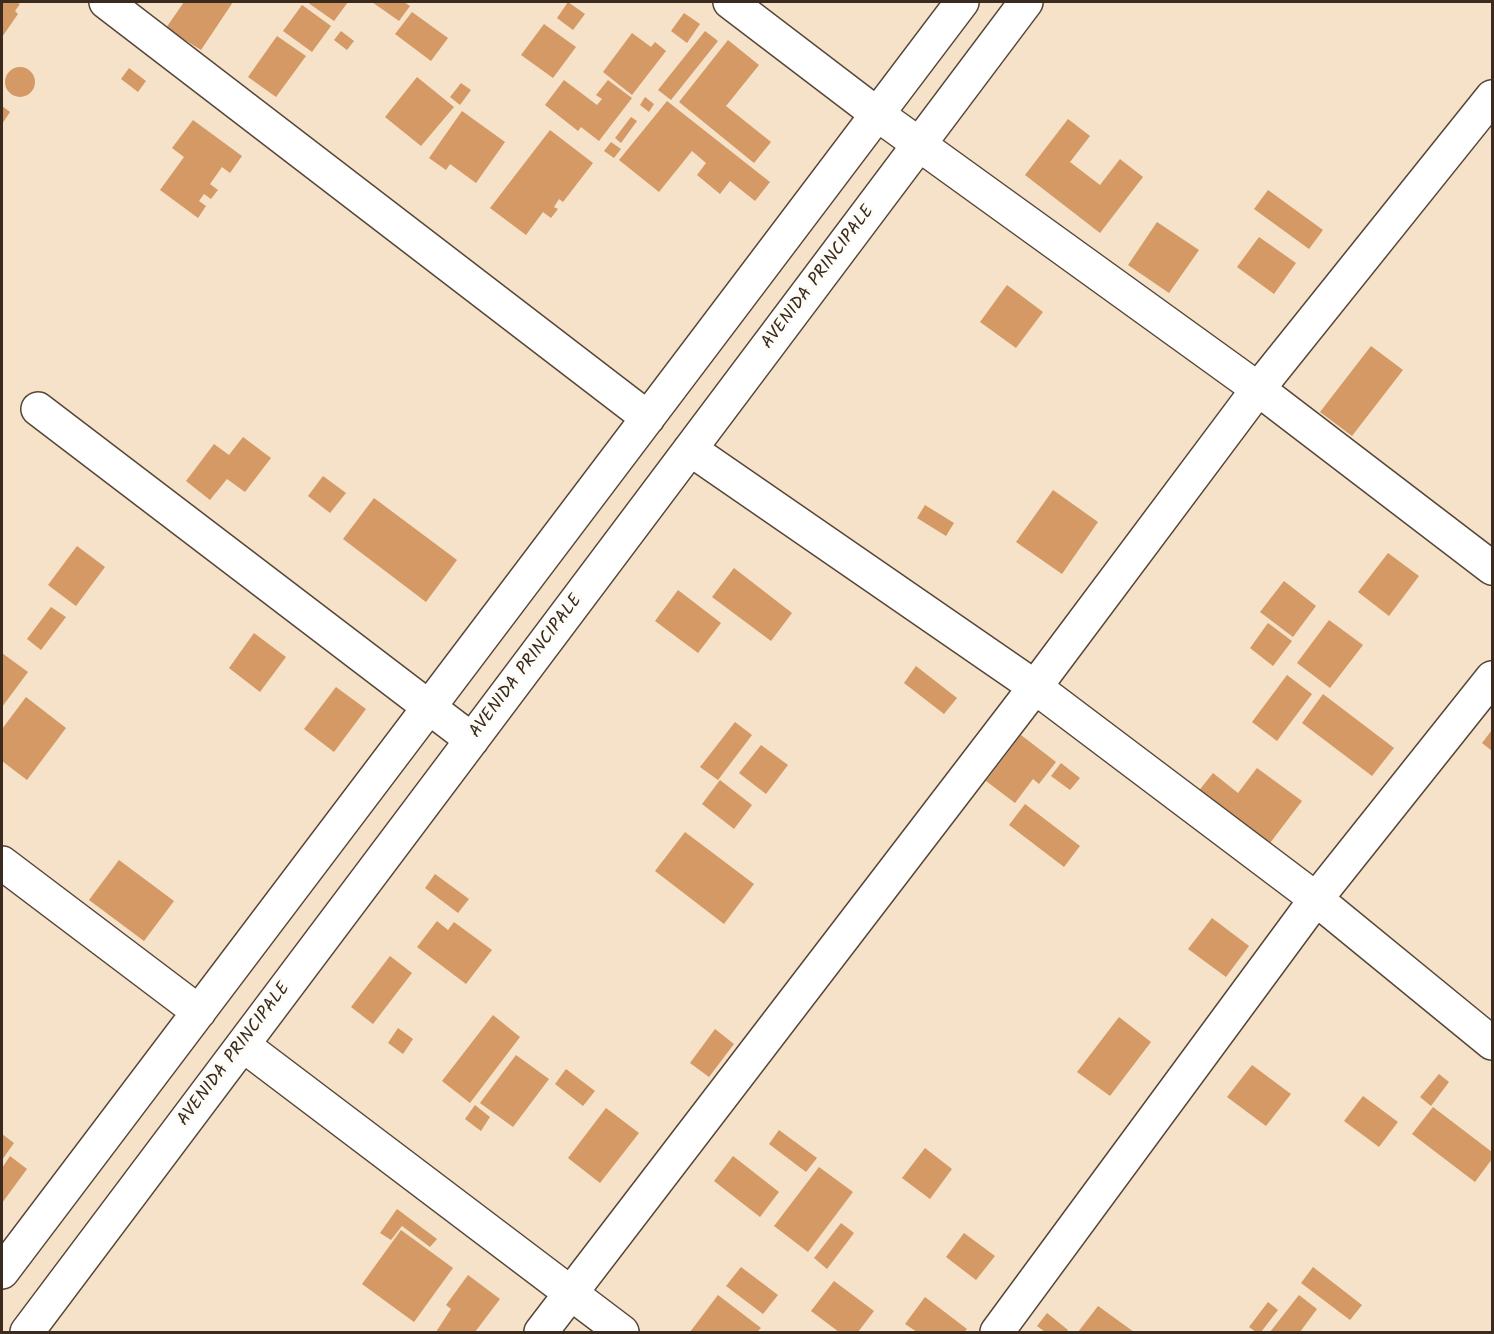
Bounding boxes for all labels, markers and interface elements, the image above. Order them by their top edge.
street label: AVENIDA PRINCIPALE [758,202,880,354]
street label: AVENIDA PRINCIPALE [466,591,588,743]
street label: AVENIDA PRINCIPALE [174,979,296,1131]

